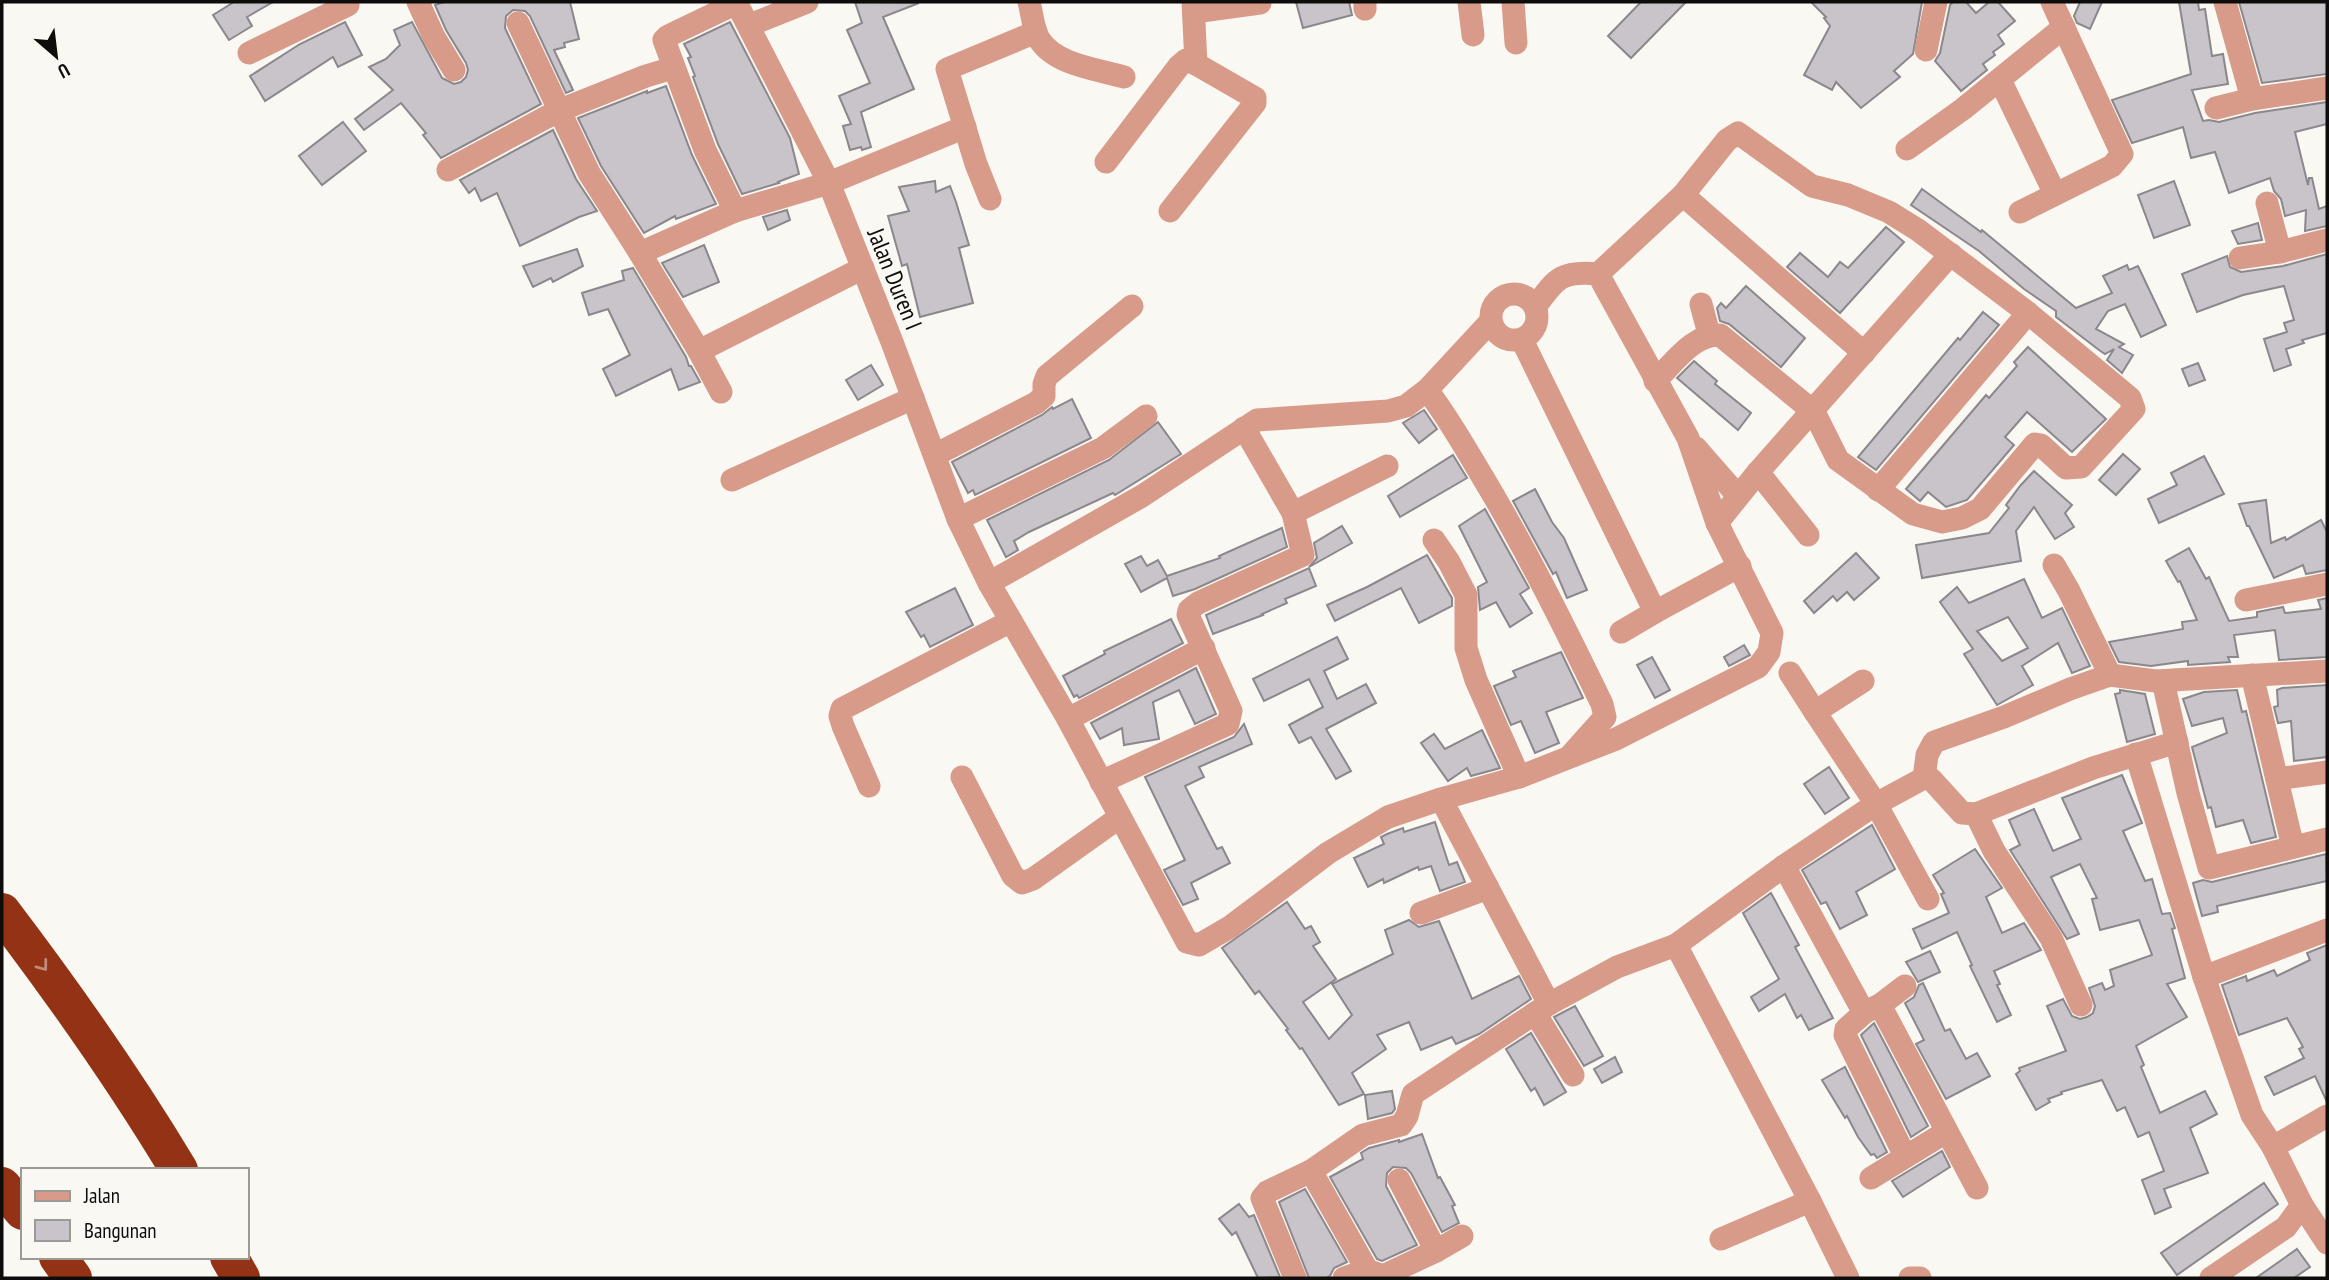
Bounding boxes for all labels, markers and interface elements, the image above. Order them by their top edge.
north arrow [21,21,91,91]
text: U [54,58,74,84]
street label: Jalan Duren I [860,223,929,334]
one-way arrow [35,959,48,971]
legend [21,1168,248,1259]
text: Jalan [83,1182,120,1209]
text: Bangunan [84,1217,157,1244]

